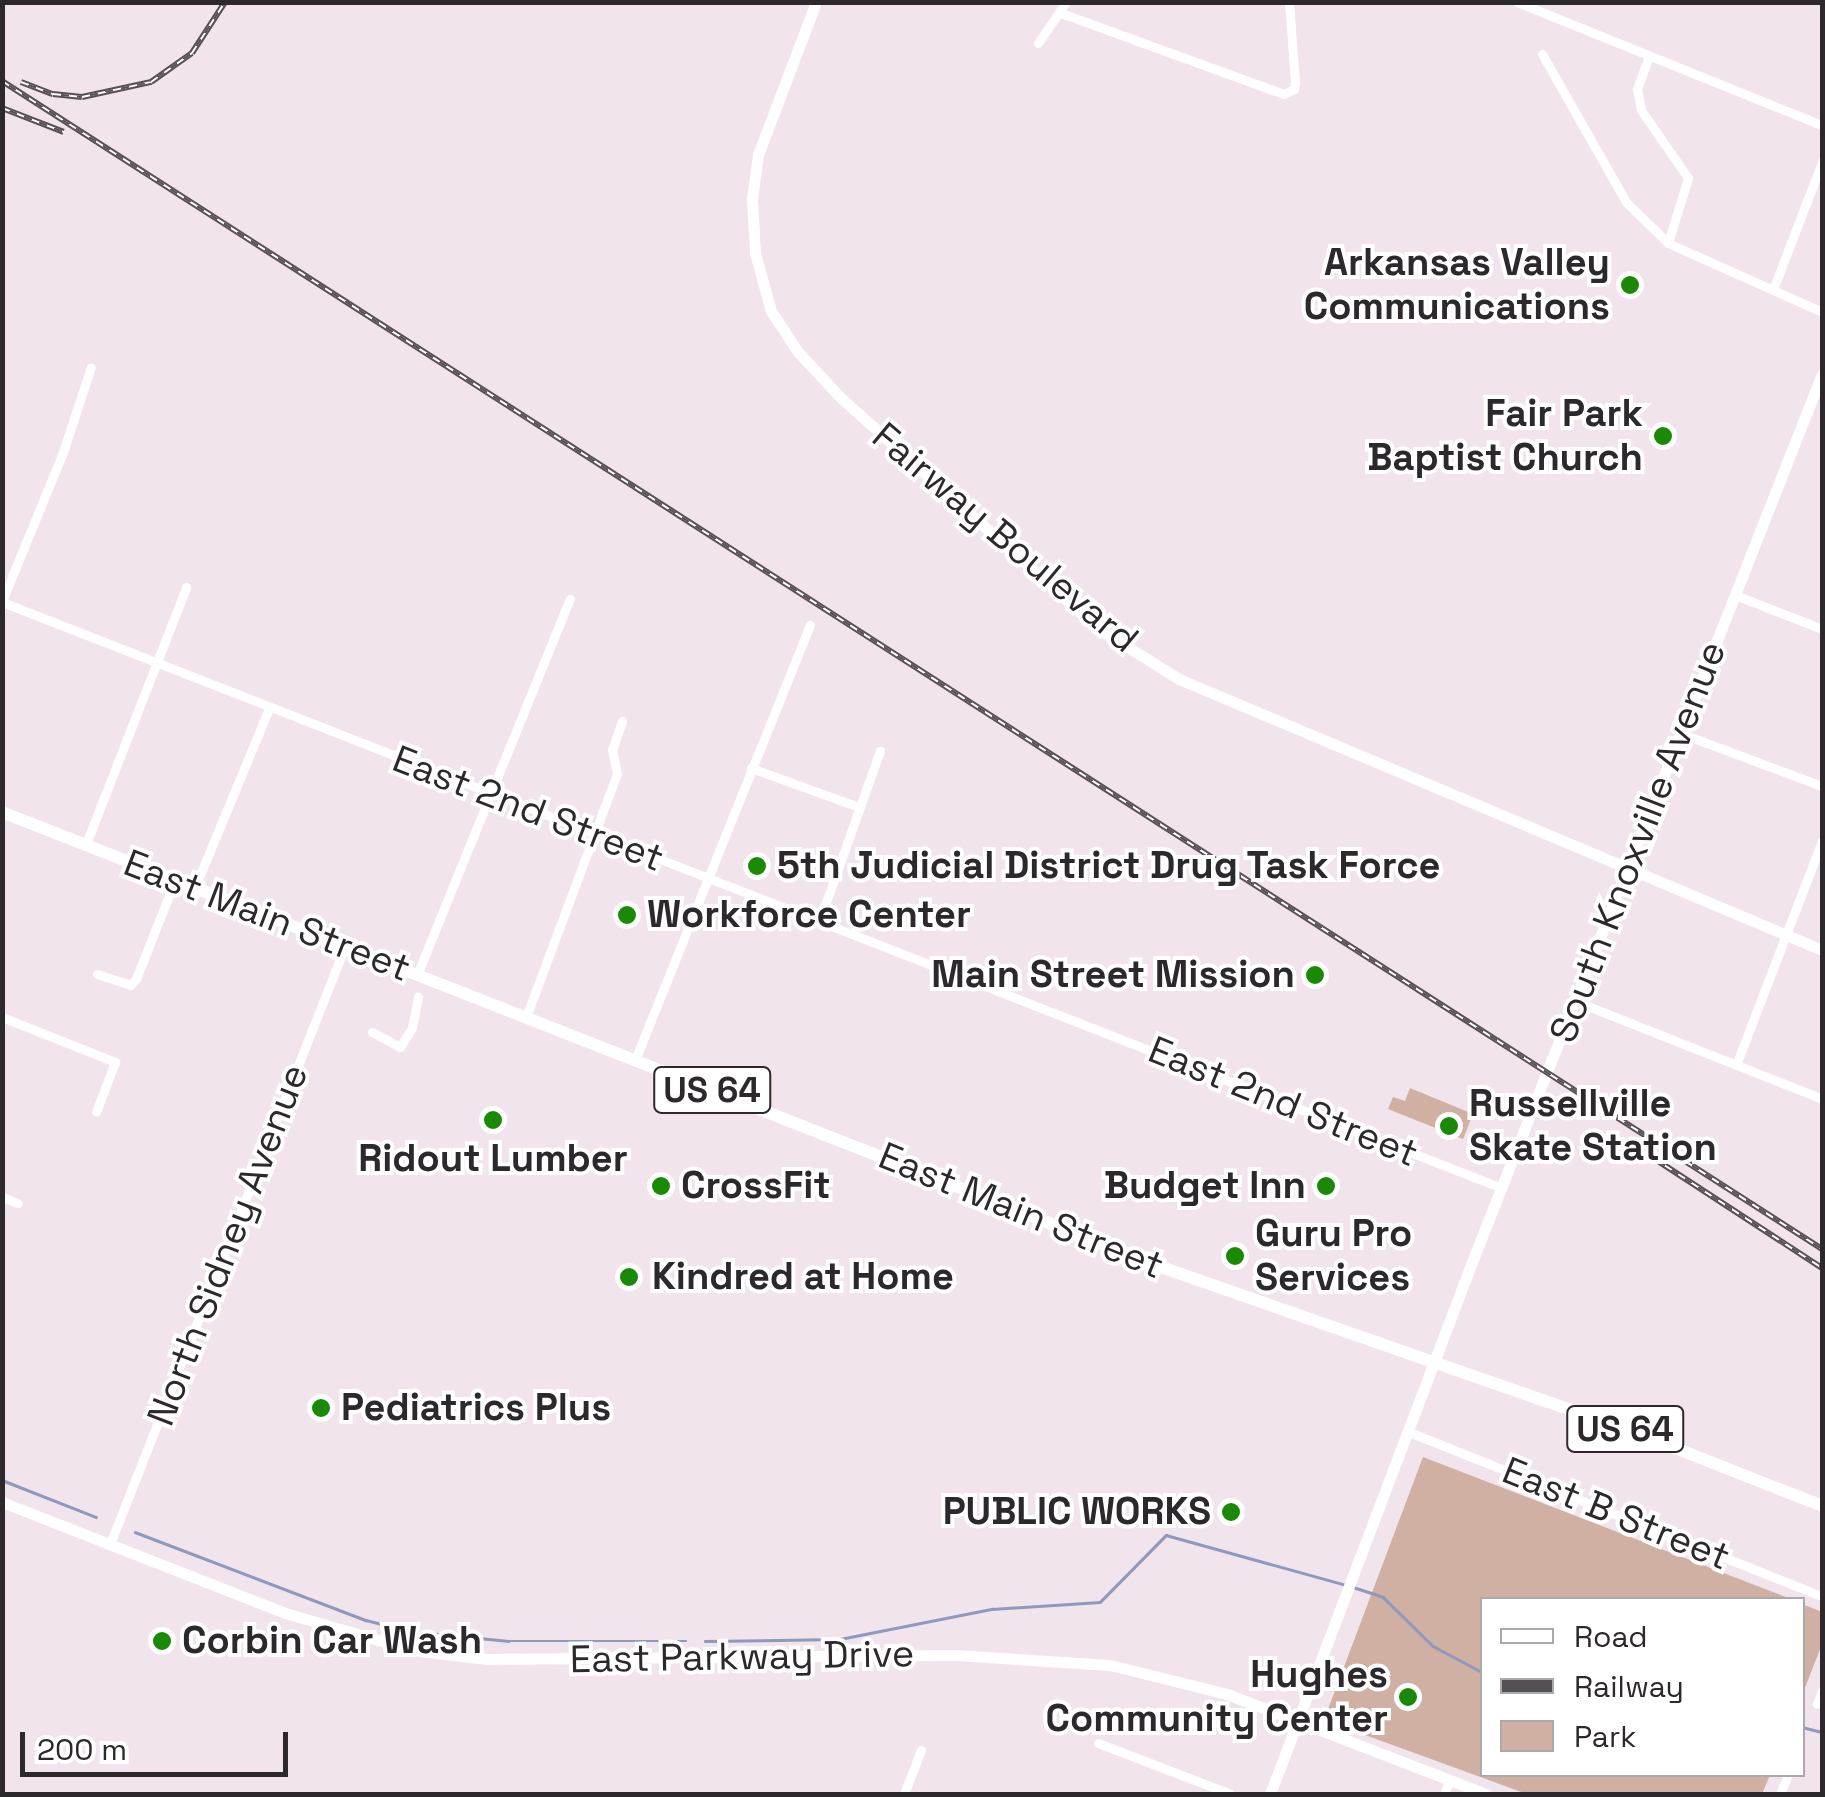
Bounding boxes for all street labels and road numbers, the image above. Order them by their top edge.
street label: Fairway Boulevard [863,414,1147,662]
street label: South Knoxville Avenue [1540,635,1736,1049]
street label: East 2nd Street [386,736,670,882]
street label: East Main Street [117,840,417,992]
street label: East 2nd Street [1142,1027,1424,1177]
street label: North Sidney Avenue [138,1058,318,1432]
road number: US 64 [652,1060,772,1120]
street label: East Main Street [872,1133,1170,1289]
road number: US 64 [1565,1399,1685,1459]
street label: East B Street [1496,1448,1736,1580]
street label: East Parkway Drive [569,1631,915,1683]

